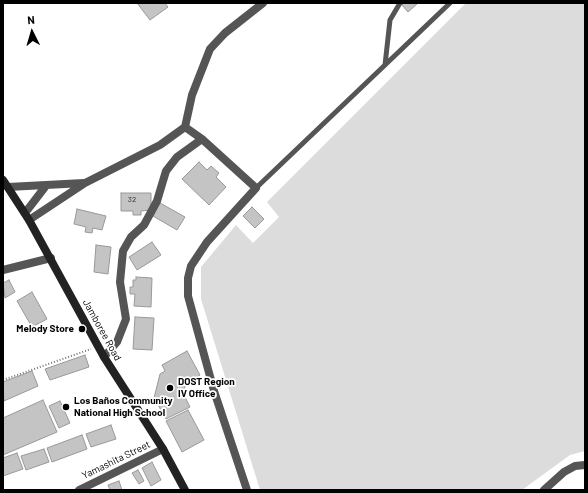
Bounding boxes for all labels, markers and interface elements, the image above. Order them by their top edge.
north arrow [12,12,52,52]
text: N [27,13,35,26]
house number: 32 [128,194,136,204]
street label: Jamboree Road [80,297,124,363]
place label: Melody Store [16,323,74,335]
marker: Melody Store [77,324,87,334]
place label: DOST Region IV Office [178,376,235,400]
marker: DOST Region IV Office [165,383,175,393]
place label: Los Baños Community National High School [74,395,172,418]
marker: Los Baños Community National High School [61,402,71,412]
street label: Yamashita Street [80,438,152,482]

